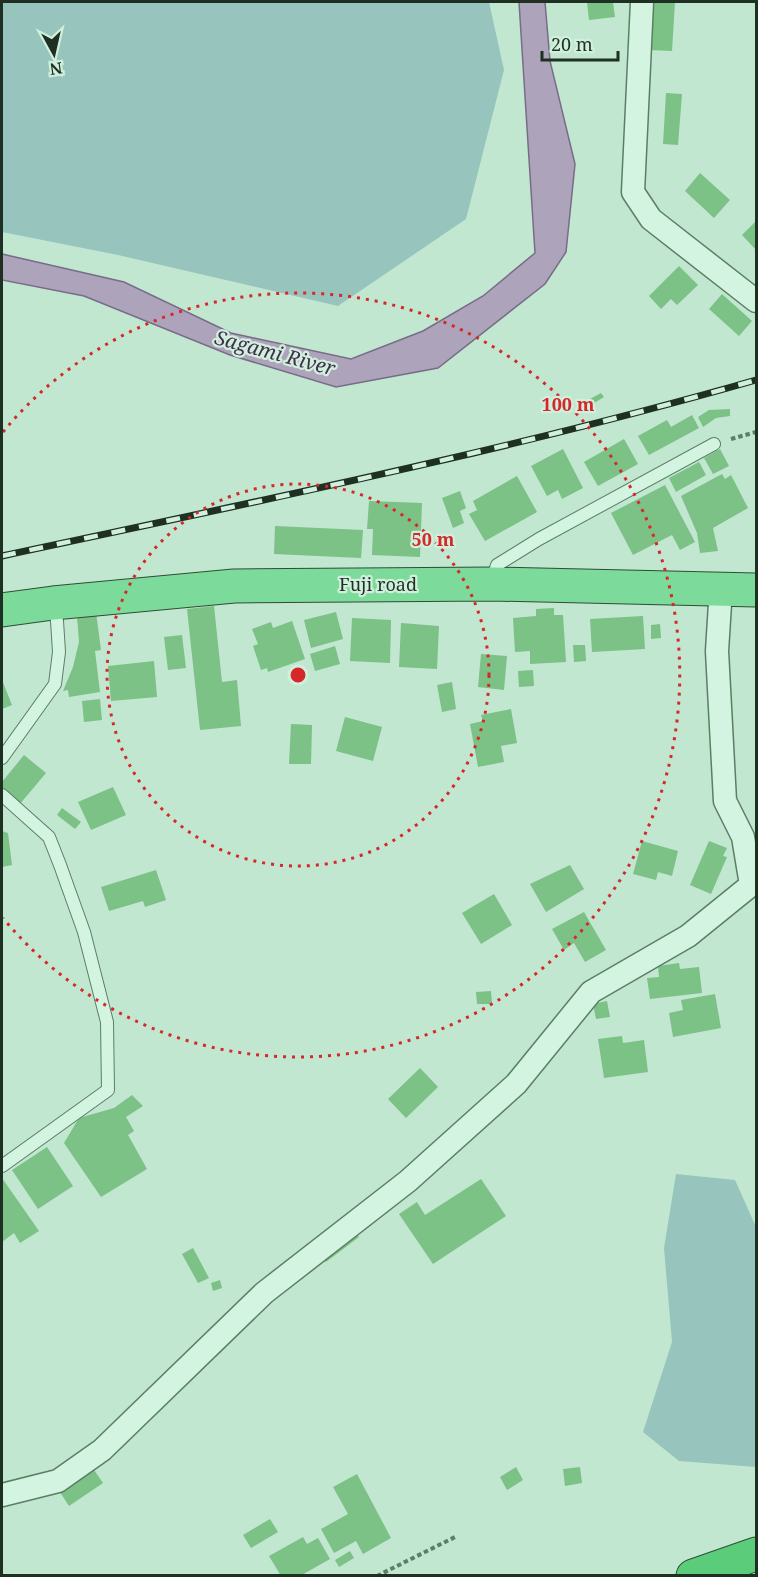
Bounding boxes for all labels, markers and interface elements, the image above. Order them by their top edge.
north arrow [24,24,84,84]
scale bar [542,24,618,62]
text: 20 m [551,32,593,56]
text: N [48,57,64,81]
water label: Sagami River [212,323,339,382]
text: 100 m [542,392,595,416]
text: 50 m [412,527,455,551]
street label: Fuji road [339,572,417,596]
centre of rings [288,665,308,685]

